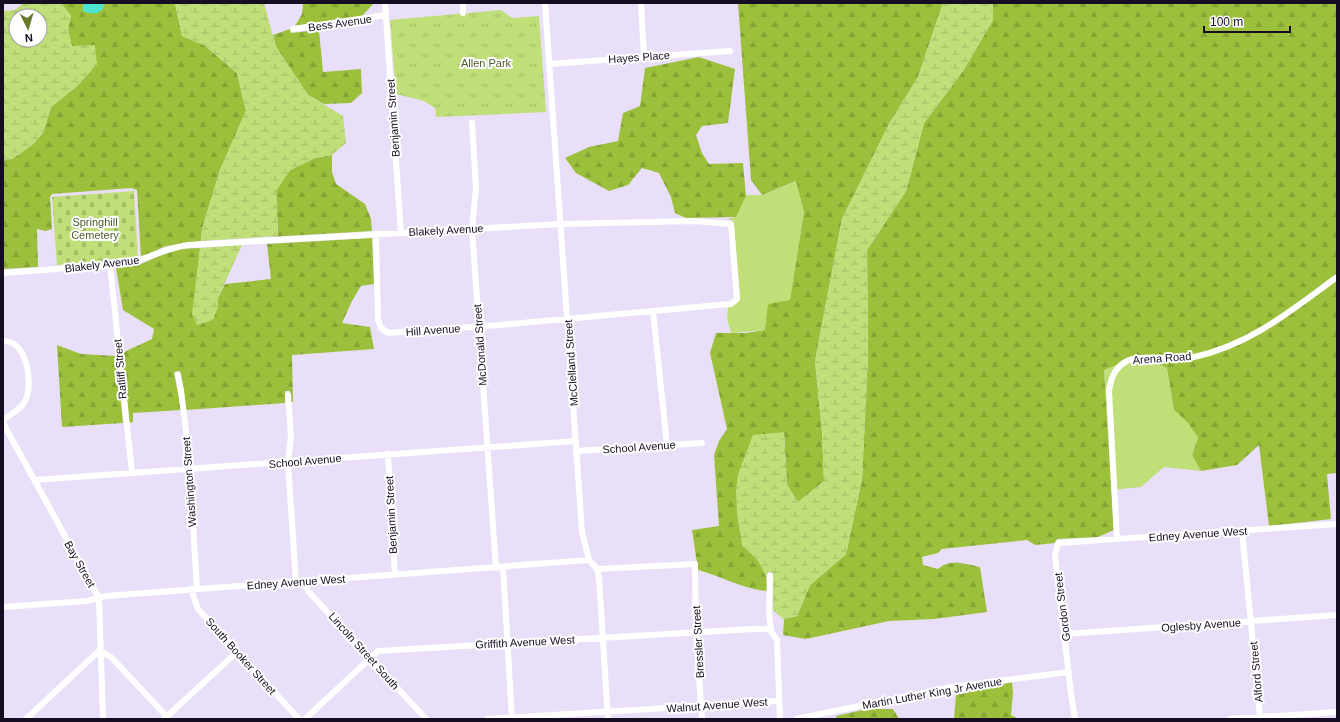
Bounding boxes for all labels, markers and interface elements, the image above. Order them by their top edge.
north arrow [8,8,48,48]
scale bar [1204,8,1290,34]
street label: Bess Avenue [307,13,373,33]
text: 100 m [1210,15,1243,29]
text: N [24,32,33,44]
street label: Hayes Place [608,49,670,65]
park label: Allen Park [461,57,512,69]
street label: Benjamin Street [384,79,402,157]
park label: Springhill Cemetery [71,216,119,241]
street label: Blakely Avenue [408,222,484,238]
street label: Blakely Avenue [64,253,140,275]
street label: McDonald Street [471,304,489,386]
street label: McClelland Street [562,319,580,407]
street label: Hill Avenue [405,322,461,338]
street label: Ratliff Street [111,338,129,400]
street label: Arena Road [1132,350,1192,366]
street label: Washington Street [180,437,198,527]
street label: School Avenue [602,438,676,456]
street label: School Avenue [268,452,342,470]
street label: Benjamin Street [383,476,399,554]
street label: Edney Avenue West [1148,525,1248,543]
street label: Bay Street [62,539,98,589]
street label: Gordon Street [1052,572,1072,642]
street label: Edney Avenue West [246,573,346,591]
street label: Bressler Street [690,605,706,679]
street label: Lincoln Street South [326,610,402,692]
street label: South Booker Street [203,615,279,697]
street label: Oglesby Avenue [1161,616,1241,634]
street label: Griffith Avenue West [475,633,575,651]
street label: Alford Street [1247,641,1265,703]
street label: Martin Luther King Jr Avenue [861,675,1003,711]
street label: Walnut Avenue West [666,695,768,715]

